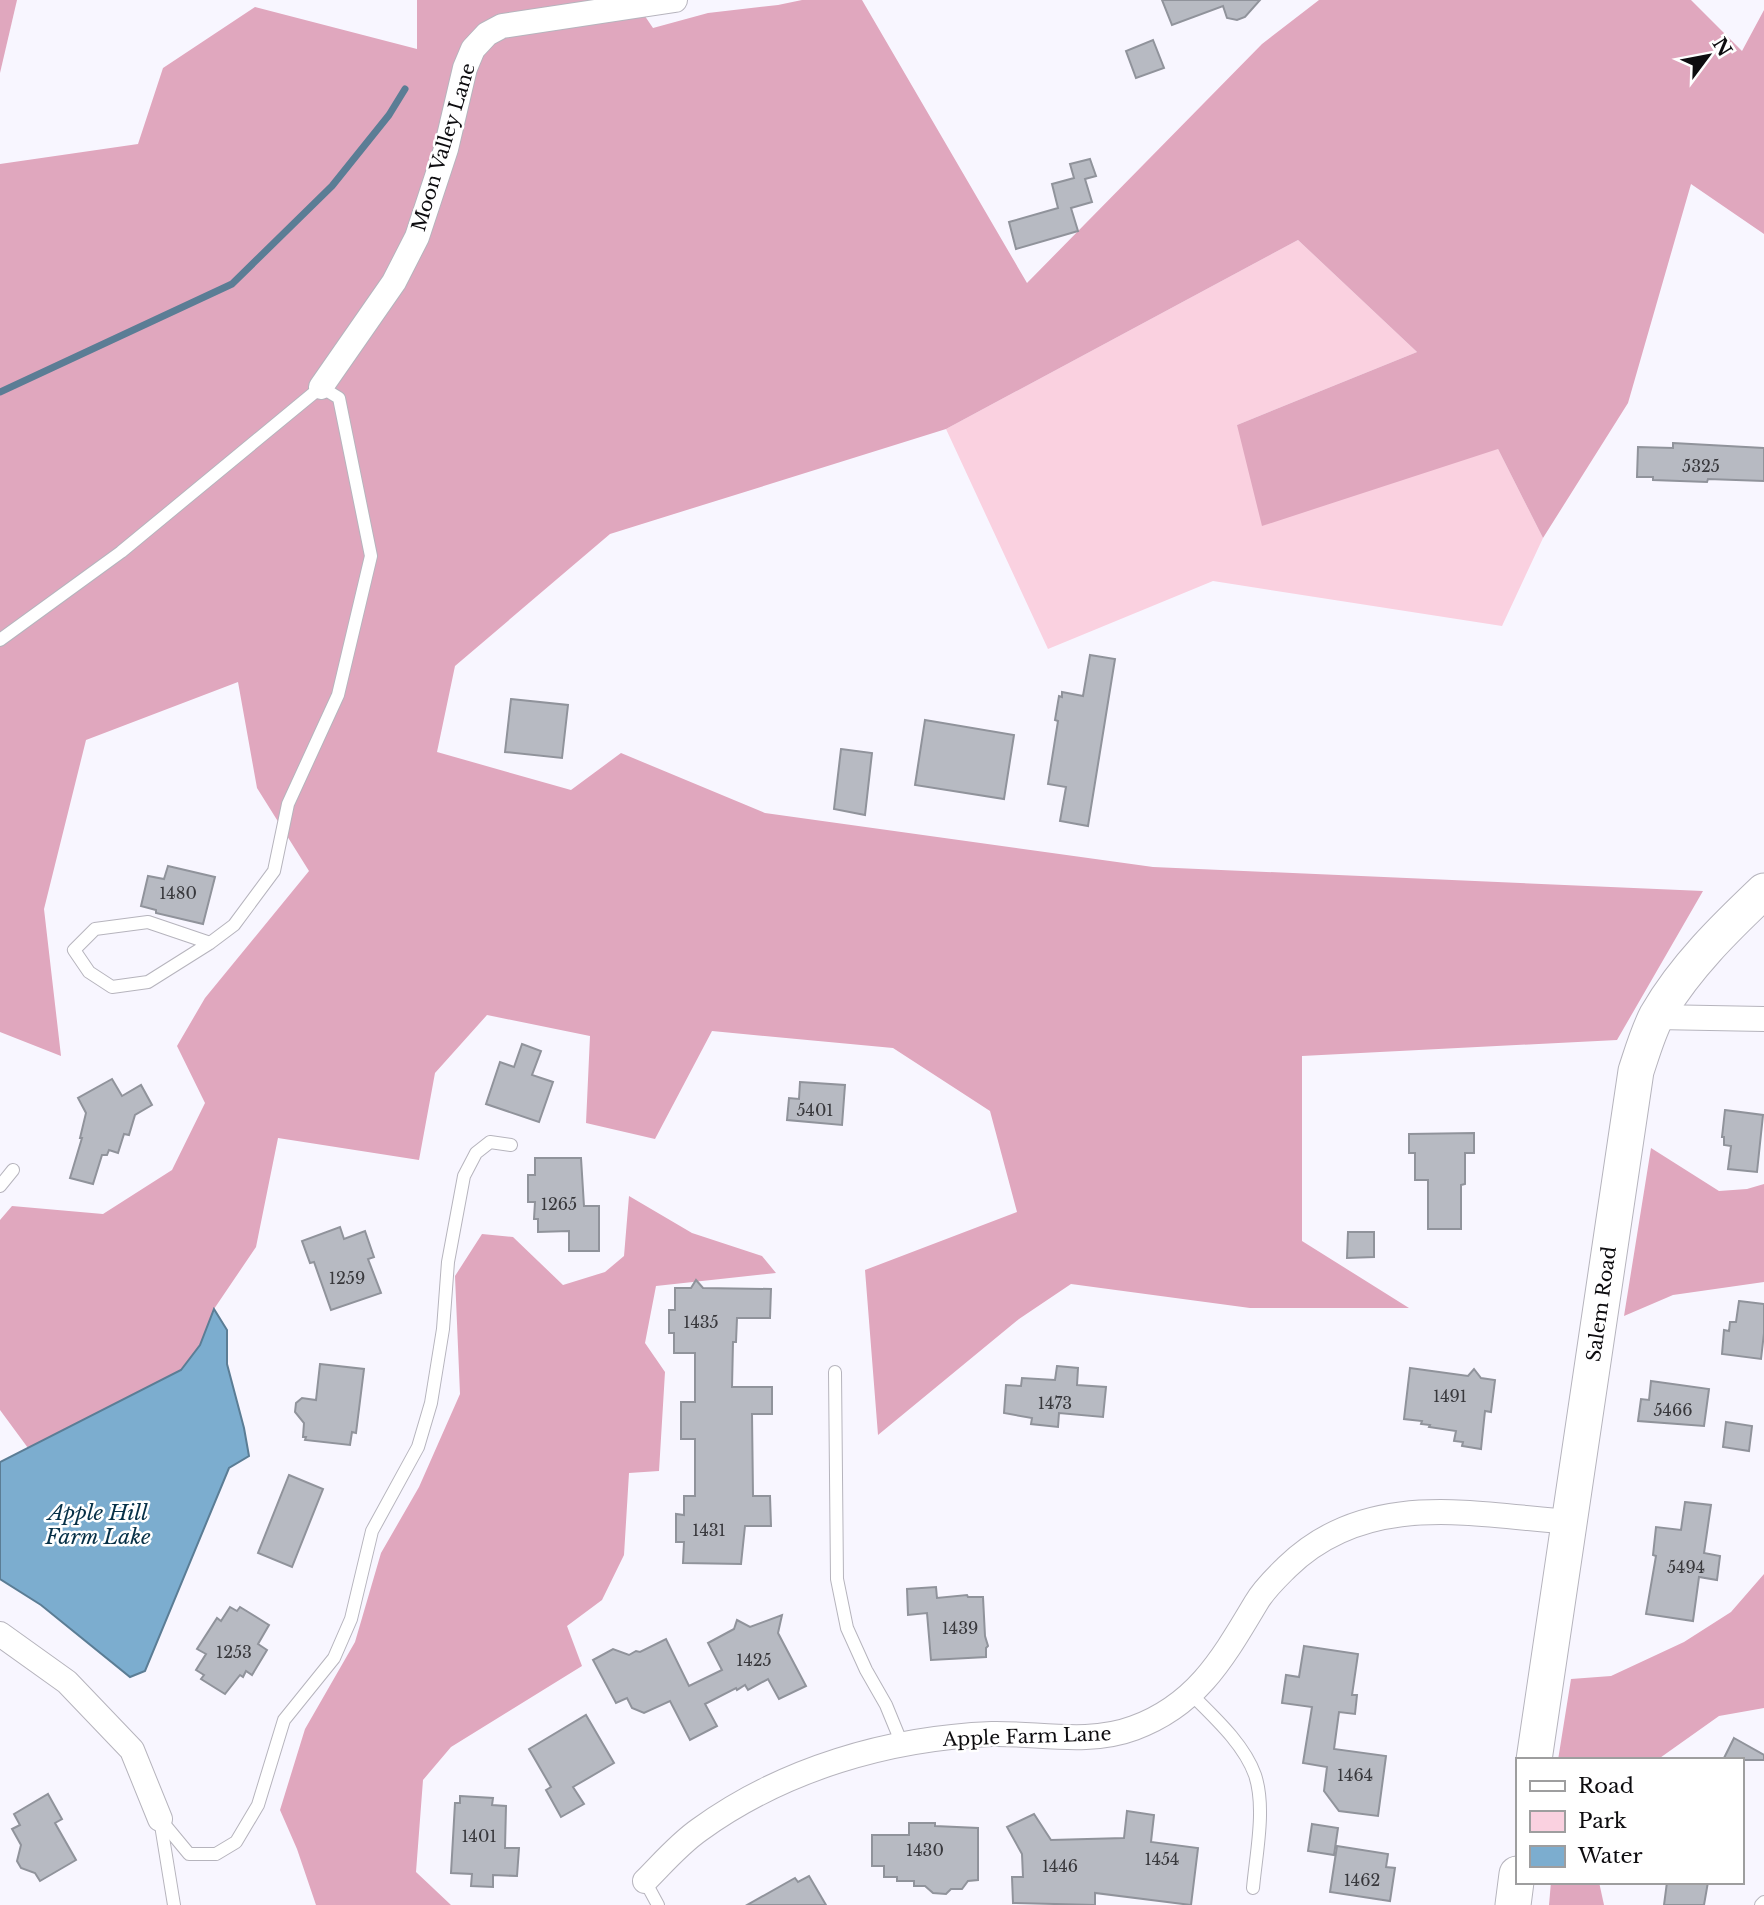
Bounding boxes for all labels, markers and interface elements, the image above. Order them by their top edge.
north arrow [1673,21,1743,91]
text: N [1708,34,1737,61]
street label: Moon Valley Lane [407,60,480,234]
house number: 5325 [1682,456,1720,476]
house number: 1480 [159,883,197,903]
house number: 5401 [796,1100,834,1120]
house number: 1265 [541,1194,577,1214]
street label: Salem Road [1582,1245,1621,1363]
house number: 1259 [329,1268,365,1288]
house number: 1435 [683,1312,719,1332]
house number: 1491 [1433,1386,1467,1406]
house number: 1473 [1038,1393,1072,1413]
house number: 5466 [1653,1400,1693,1420]
water label: Apple Hill Farm Lake [44,1500,151,1550]
house number: 1431 [692,1520,726,1540]
house number: 5494 [1667,1557,1705,1577]
house number: 1439 [942,1618,978,1638]
house number: 1253 [216,1642,252,1662]
house number: 1425 [736,1650,772,1670]
street label: Apple Farm Lane [941,1722,1112,1751]
legend [1516,1758,1743,1884]
house number: 1464 [1337,1765,1373,1785]
text: Road [1578,1773,1634,1799]
text: Park [1578,1808,1627,1834]
house number: 1401 [461,1826,497,1846]
house number: 1430 [906,1840,944,1860]
text: Water [1577,1843,1642,1869]
house number: 1454 [1145,1849,1179,1869]
house number: 1446 [1042,1856,1078,1876]
house number: 1462 [1344,1870,1380,1890]

